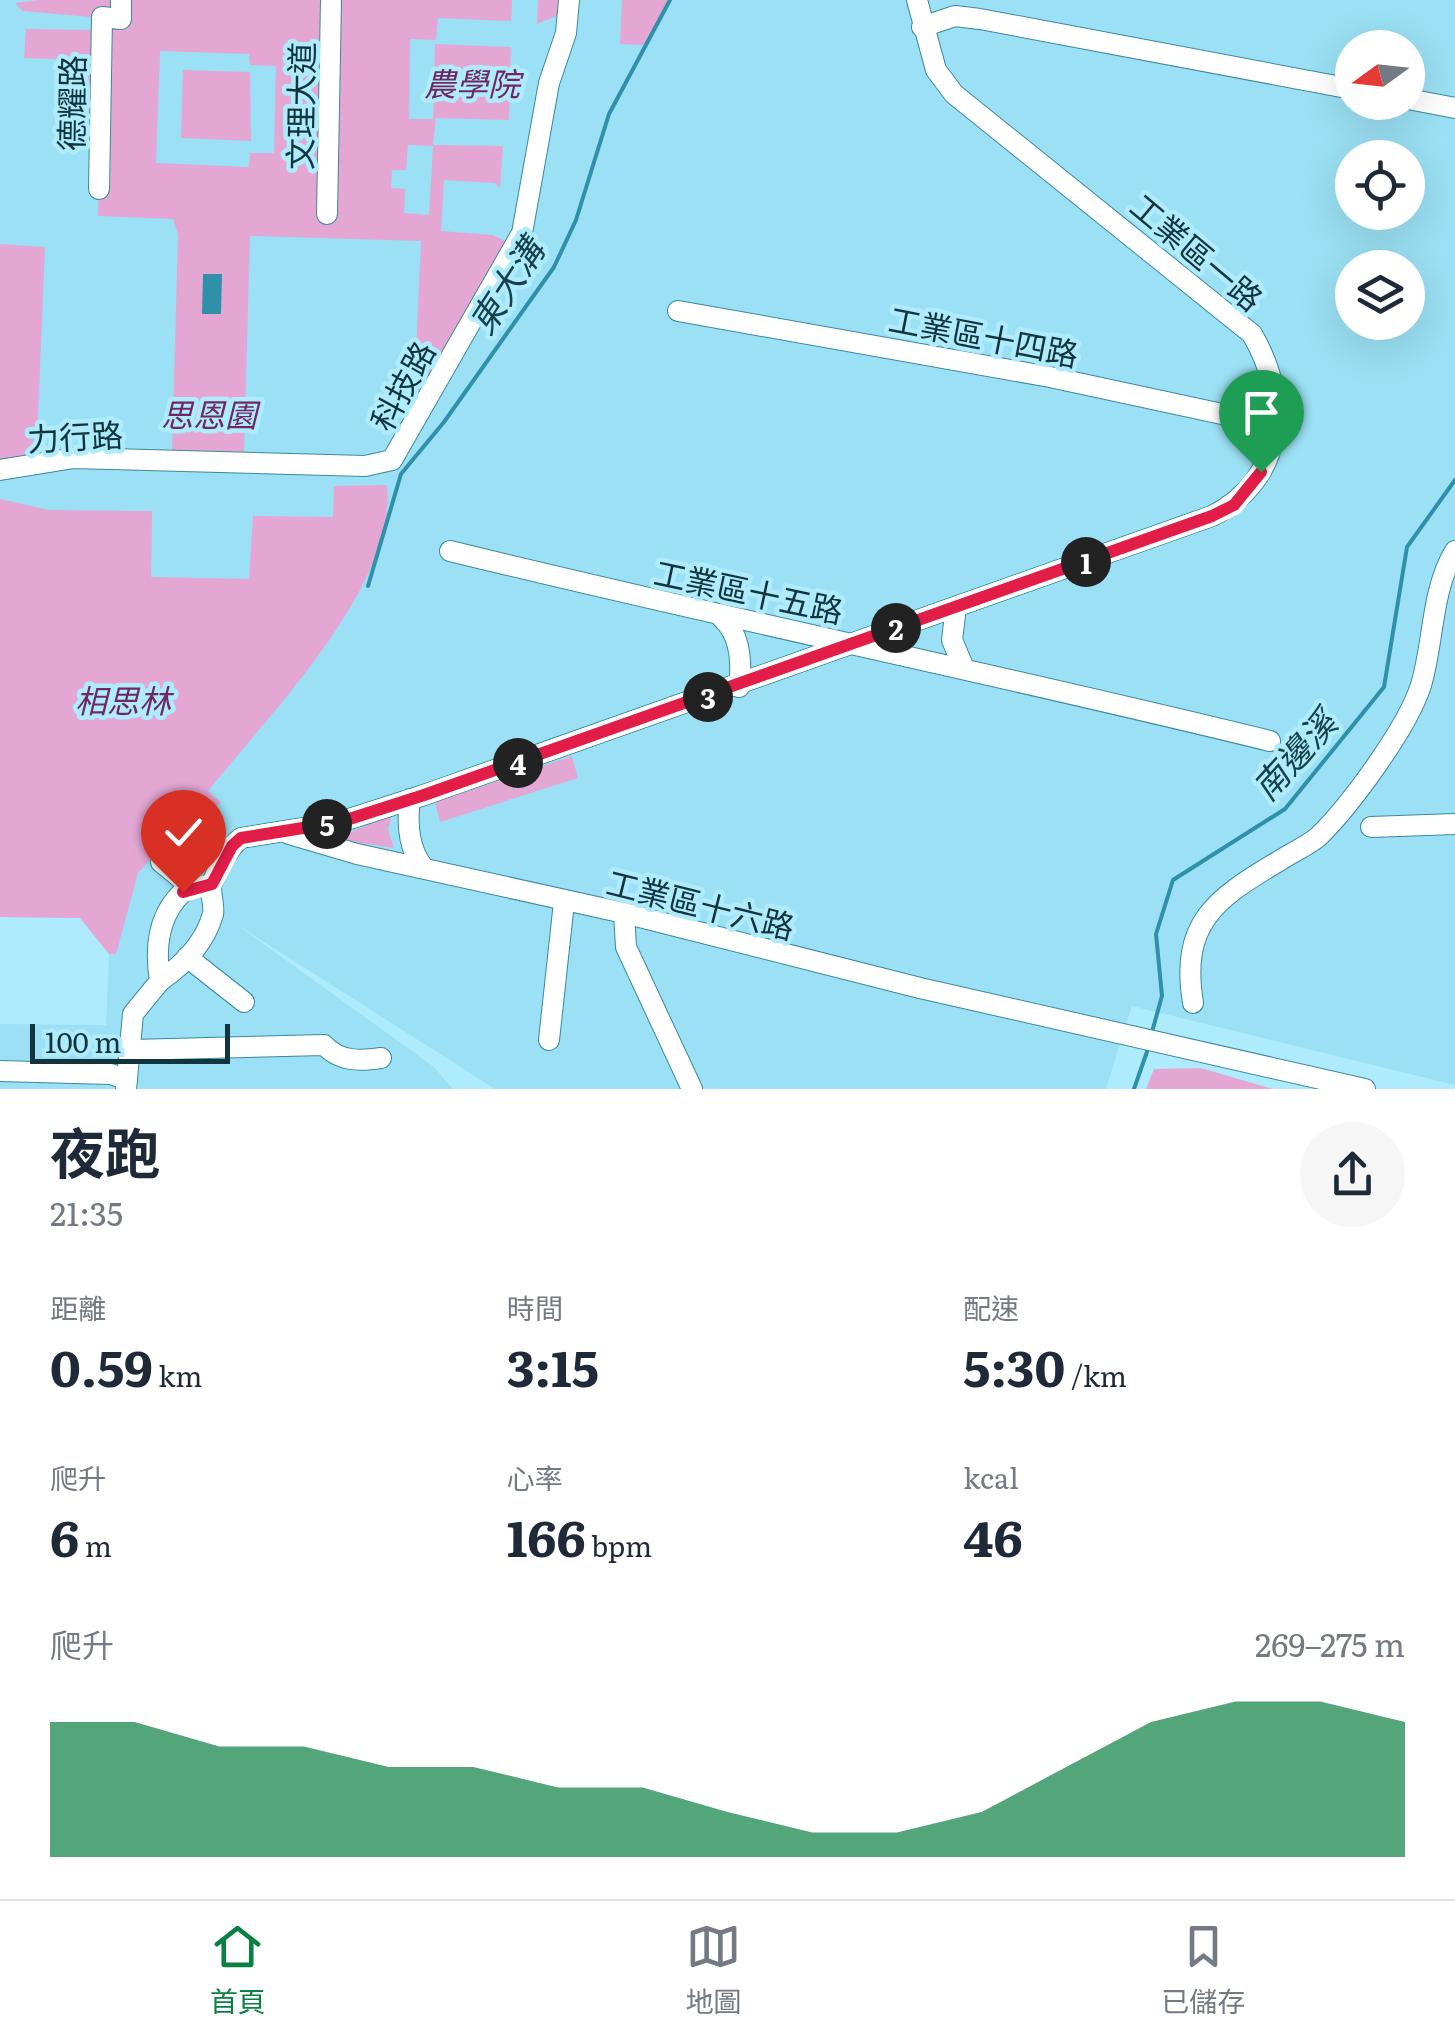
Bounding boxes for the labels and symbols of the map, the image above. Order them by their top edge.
north arrow [1335,30,1425,120]
street label: 文理大道 [274,42,324,170]
street label: 德耀路 [45,55,95,151]
park label: 農學院 [424,58,525,106]
street label: 工業區一路 [1121,181,1275,321]
water label: 東大溝 [455,223,558,343]
street label: 工業區十四路 [885,293,1083,377]
street label: 科技路 [357,331,445,439]
pin [1219,370,1304,473]
park label: 思恩園 [161,389,261,437]
street label: 力行路 [26,409,124,461]
pin: 1 [1061,537,1111,587]
street label: 工業區十五路 [650,547,848,633]
pin: 2 [871,603,921,653]
pin: 3 [683,672,733,722]
park label: 相思林 [75,675,175,723]
water label: 南邊溪 [1239,694,1351,810]
pin: 4 [493,738,543,788]
pin [141,790,226,893]
pin: 5 [302,799,352,849]
street label: 工業區十六路 [602,856,800,950]
scale bar [30,1019,230,1064]

